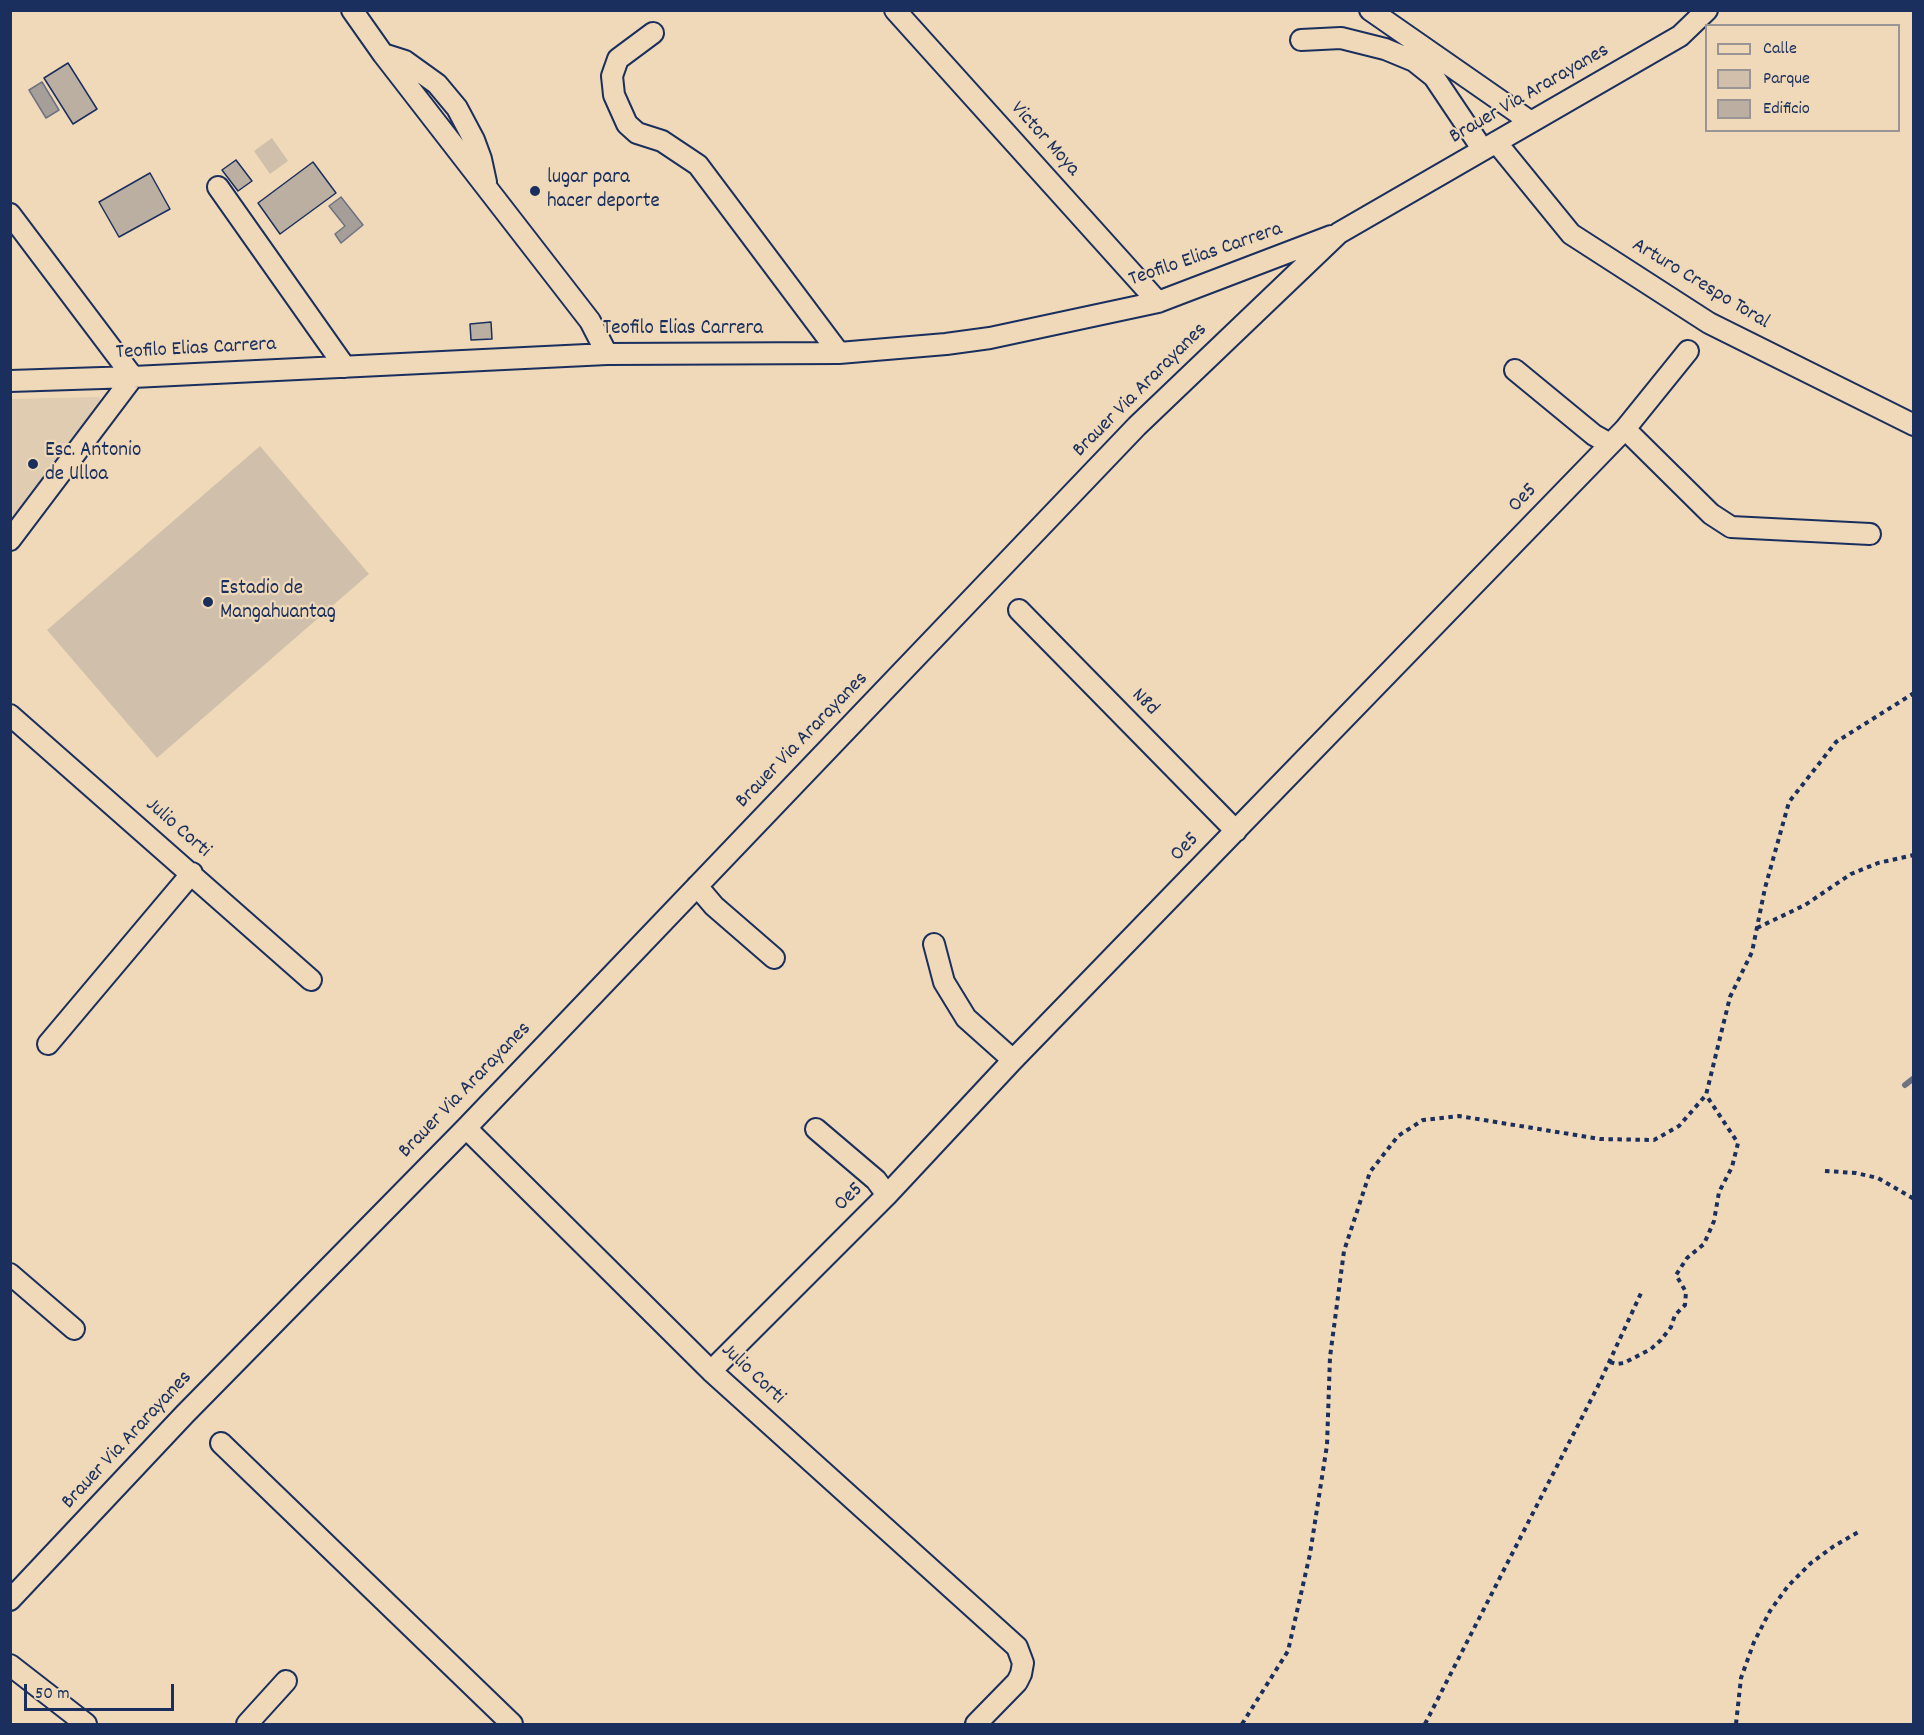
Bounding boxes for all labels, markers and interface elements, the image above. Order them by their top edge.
legend [1705,24,1900,132]
text: Calle [1763,37,1797,62]
street label: Brauer Via Ararayanes [1446,39,1614,151]
text: Parque [1763,67,1810,92]
street label: Victor Moya [1004,97,1084,183]
text: Edificio [1763,97,1810,122]
place label: lugar para hacer deporte [547,166,660,216]
marker: lugar para hacer deporte [528,184,542,198]
street label: Teofilo Elias Carrera [1126,218,1286,294]
street label: Arturo Crespo Toral [1626,234,1774,336]
street label: Teofilo Elias Carrera [603,317,763,343]
street label: Brauer Via Ararayanes [1068,318,1214,464]
street label: Teofilo Elias Carrera [115,333,277,367]
place label: Esc. Antonio de Ulloa [45,439,141,489]
marker: Esc. Antonio de Ulloa [26,457,40,471]
street label: Oe5 [1504,479,1544,519]
place label: Estadio de Mangahuantag [220,577,336,627]
marker: Estadio de Mangahuantag [201,595,215,609]
street label: Brauer Via Ararayanes [731,668,875,814]
street label: N8d [1125,684,1163,722]
street label: Julio Corti [139,794,215,864]
street label: Oe5 [1166,828,1206,868]
street label: Brauer Via Ararayanes [394,1018,538,1164]
street label: Oe5 [830,1178,870,1218]
street label: Julio Corti [715,1339,789,1411]
street label: Brauer Via Ararayanes [57,1367,199,1515]
scale bar [27,1672,177,1710]
text: 50 m [35,1682,70,1707]

